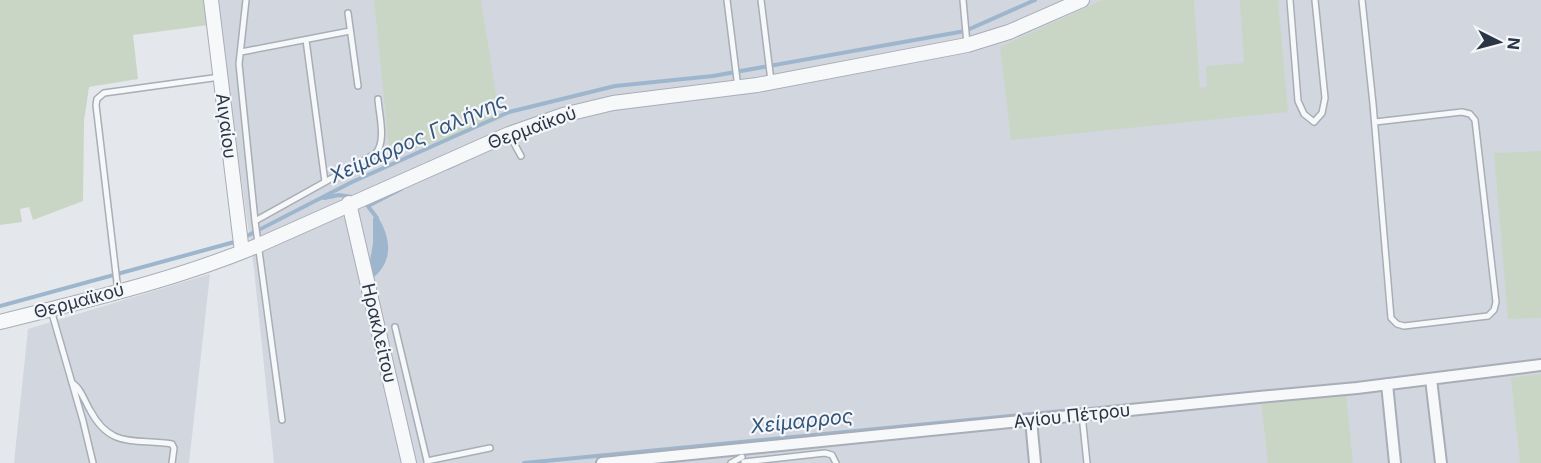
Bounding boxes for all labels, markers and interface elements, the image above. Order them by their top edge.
north arrow [1469,12,1529,72]
text: N [1503,36,1525,51]
water label: Χείμαρρος Γαλήνης [325,88,510,188]
street label: Αιγαίου [212,92,241,160]
street label: Θερμαϊκού [485,102,579,153]
street label: Θερμαϊκού [31,278,126,323]
street label: Ηρακλείτου [358,281,401,385]
street label: Αγίου Πέτρου [1013,399,1131,432]
water label: Χείμαρρος [749,404,854,438]

